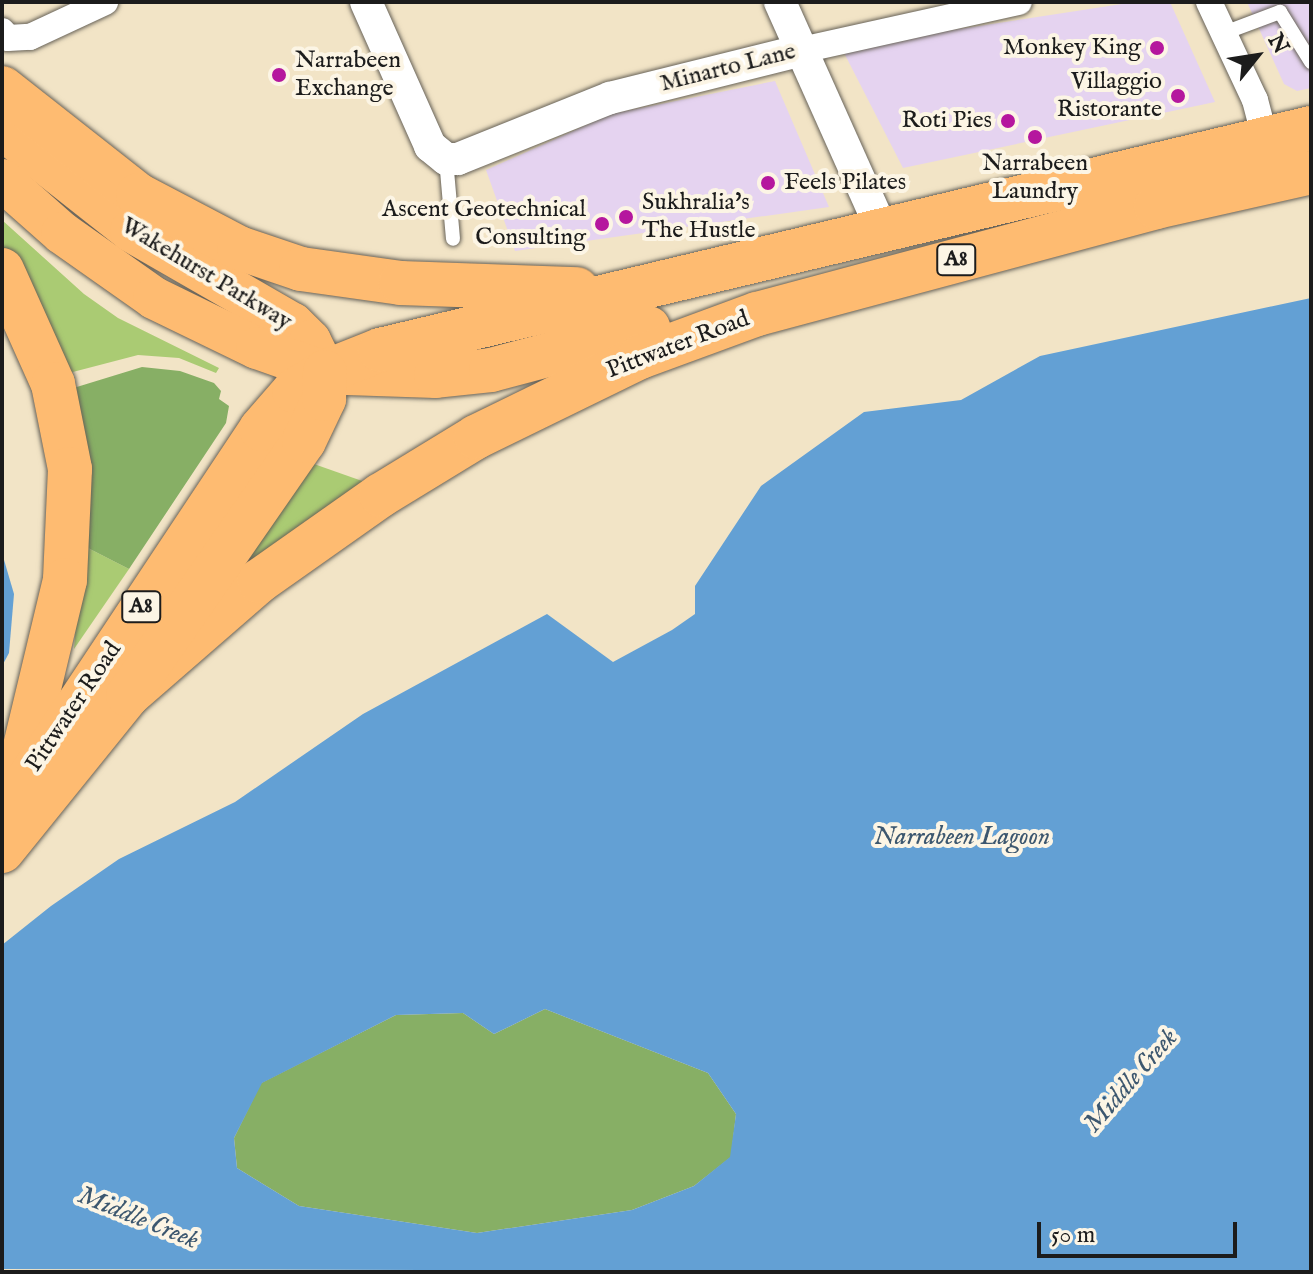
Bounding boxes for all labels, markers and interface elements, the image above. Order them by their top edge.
north arrow [1217,16,1297,96]
text: N [1261,29,1295,59]
place label: Monkey King [1003,34,1141,62]
street label: Minarto Lane [657,37,799,99]
marker: Monkey King [1148,39,1166,57]
place label: Narrabeen Exchange [295,47,401,103]
marker: Narrabeen Exchange [270,66,288,84]
place label: Villaggio Ristorante [1057,68,1162,124]
marker: Villaggio Ristorante [1169,87,1187,105]
place label: Roti Pies [901,107,992,135]
marker: Roti Pies [999,112,1017,130]
marker: Narrabeen Laundry [1026,128,1044,146]
place label: Narrabeen Laundry [982,150,1088,206]
place label: Feels Pilates [784,169,906,197]
marker: Feels Pilates [759,174,777,192]
place label: Sukhralia's The Hustle [642,189,755,245]
place label: Ascent Geotechnical Consulting [382,196,586,252]
marker: Sukhralia's The Hustle [617,208,635,226]
street label: Wakehurst Parkway [115,212,297,336]
marker: Ascent Geotechnical Consulting [593,215,611,233]
road number: A8 [936,242,976,278]
street label: Pittwater Road [603,305,753,385]
road number: A8 [121,589,161,625]
street label: Pittwater Road [20,637,128,777]
water label: Narrabeen Lagoon [874,821,1050,853]
water label: Middle Creek [1078,1023,1184,1139]
water label: Middle Creek [73,1180,203,1256]
scale bar [1041,1206,1241,1256]
text: 50 m [1051,1220,1095,1251]

